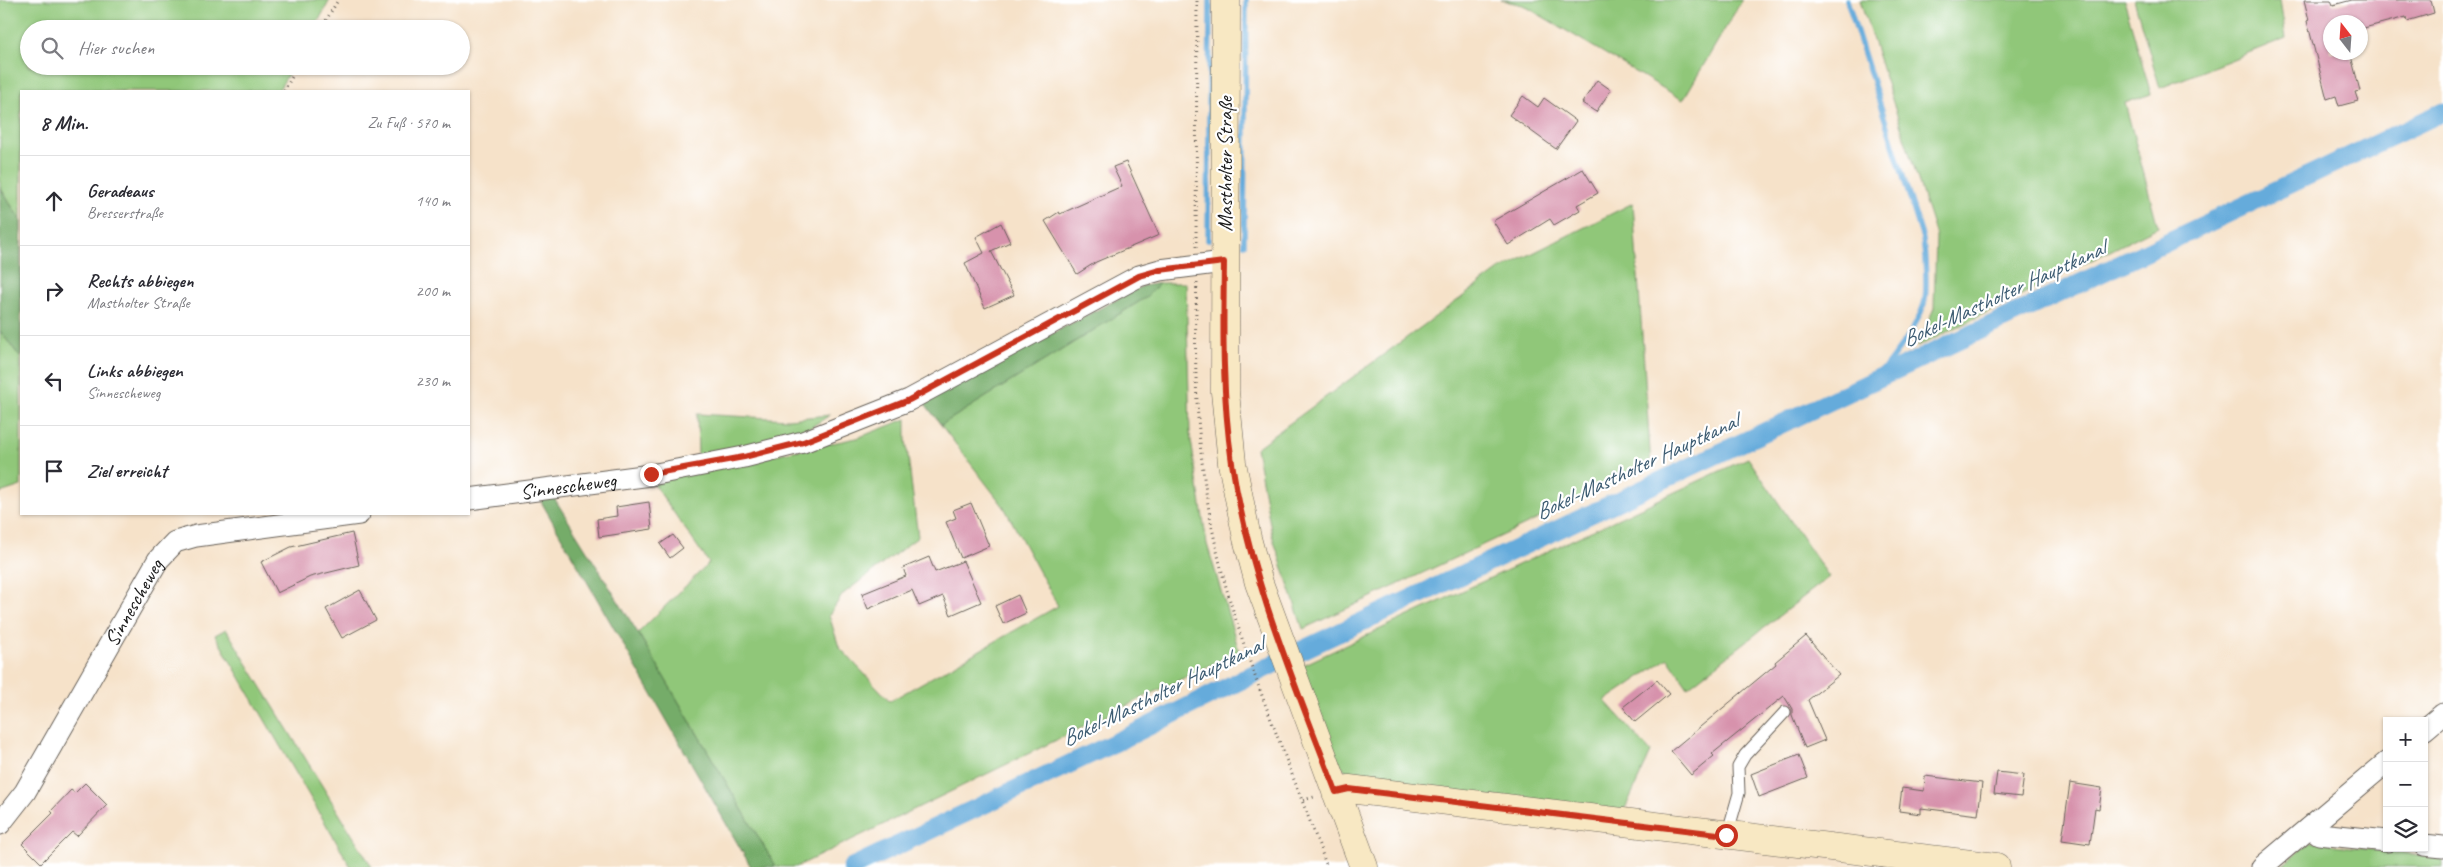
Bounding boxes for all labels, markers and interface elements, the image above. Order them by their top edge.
north arrow [2323,15,2368,60]
search box [20,20,470,75]
icon: search [38,34,66,62]
text: Hier suchen [78,36,154,60]
street label: Mastholter Straße [1212,94,1238,231]
text: 8 Min. [40,110,88,136]
text: Zu Fuß · 570 m [367,113,450,133]
text: Geradeaus [87,179,154,203]
icon: ahead [40,187,68,215]
text: 140 m [416,191,450,211]
text: Bresserstraße [87,203,163,223]
water label: Bokel-Mastholter Hauptkanal [1898,232,2116,353]
text: Rechts abbiegen [87,269,193,293]
icon: right [40,277,68,305]
text: 200 m [416,281,450,301]
text: Mastholter Straße [87,293,190,313]
text: Links abbiegen [87,359,183,383]
icon: left [40,367,68,395]
text: 230 m [416,371,450,391]
text: Sinnescheweg [87,383,160,403]
water label: Bokel-Mastholter Hauptkanal [1531,405,1749,526]
icon: arrive [40,457,68,485]
text: Ziel erreicht [87,459,167,483]
route end [640,463,663,486]
street label: Sinnescheweg [519,467,619,505]
street label: Sinnescheweg [98,553,170,651]
water label: Bokel-Mastholter Hauptkanal [1057,628,1274,753]
map controls [2383,717,2428,852]
button: + [2383,717,2428,762]
button: − [2383,762,2428,807]
button: layers [2383,807,2428,852]
route start [1715,824,1738,847]

